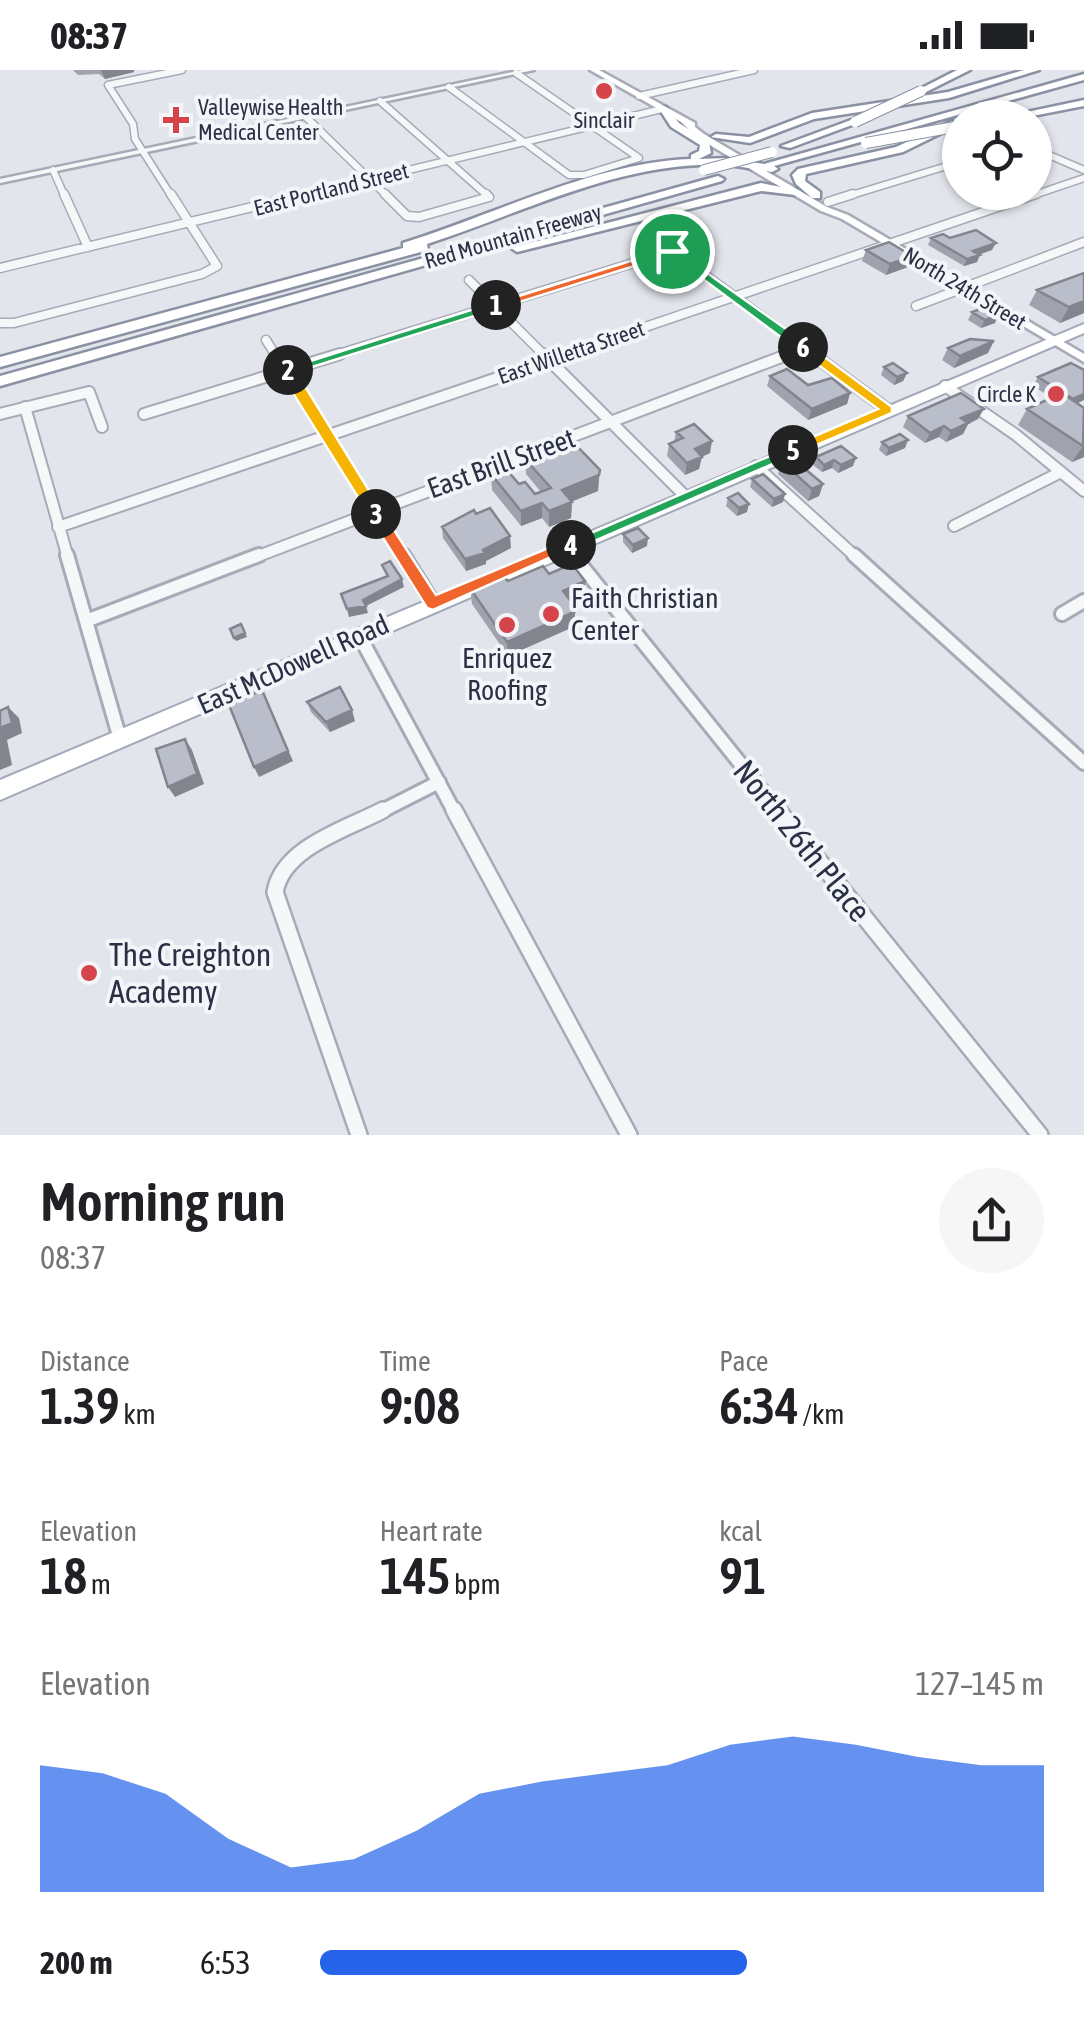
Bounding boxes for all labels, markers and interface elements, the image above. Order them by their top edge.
text: 08:37 [50,14,128,57]
marker: Sinclair [593,80,615,102]
place label: Valleywise Health Medical Center [198,94,343,145]
map controls [942,100,1052,210]
button: locate [942,100,1052,210]
marker: Valleywise Health Medical Center [163,107,189,133]
place label: Sinclair [574,107,635,133]
street label: East Portland Street [251,157,411,221]
street label: Red Mountain Freeway [422,198,604,274]
pin [630,209,715,294]
icon: arrive [645,224,700,279]
street label: North 24th Street [899,241,1031,335]
pin: 1 [471,280,521,330]
text: 1 [489,289,503,321]
street label: East Willetta Street [494,315,648,389]
pin: 6 [778,322,828,372]
text: 6 [796,331,810,363]
pin: 2 [263,345,313,395]
text: 2 [281,354,295,386]
place label: Circle K [977,381,1036,407]
marker: Circle K [1045,383,1067,405]
street label: East Brill Street [423,421,579,505]
pin: 5 [768,425,818,475]
text: 5 [786,434,800,466]
pin: 3 [351,489,401,539]
text: 3 [369,498,383,530]
pin: 4 [546,520,596,570]
text: 4 [564,529,578,561]
place label: Faith Christian Center [571,582,719,646]
marker: Faith Christian Center [540,603,562,625]
street label: East McDowell Road [193,608,393,720]
marker: Enriquez Roofing [496,614,518,636]
place label: Enriquez Roofing [462,642,552,706]
street label: North 26th Place [726,753,879,929]
place label: The Creighton Academy [109,936,271,1010]
marker: The Creighton Academy [78,962,100,984]
button: share [939,1168,1044,1273]
text: Morning run [40,1170,286,1233]
text: 08:37 [40,1239,106,1276]
text: Distance [40,1345,130,1377]
text: Time [380,1345,431,1377]
text: Pace [719,1345,769,1377]
text: 1.39 [40,1377,119,1435]
text: 9:08 [380,1377,460,1435]
text: 6:34 [719,1377,799,1435]
text: km [119,1398,156,1430]
text: /km [799,1398,845,1430]
text: Elevation [40,1515,137,1547]
text: Heart rate [380,1515,483,1547]
text: kcal [719,1515,762,1547]
text: 18 [40,1547,87,1605]
text: 145 [380,1547,450,1605]
text: 91 [719,1547,766,1605]
text: m [87,1568,111,1600]
text: bpm [450,1568,501,1600]
text: Elevation [40,1665,151,1702]
text: 127–145 m [915,1665,1044,1702]
text: 200 m [40,1944,113,1981]
text: 6:53 [200,1944,251,1981]

